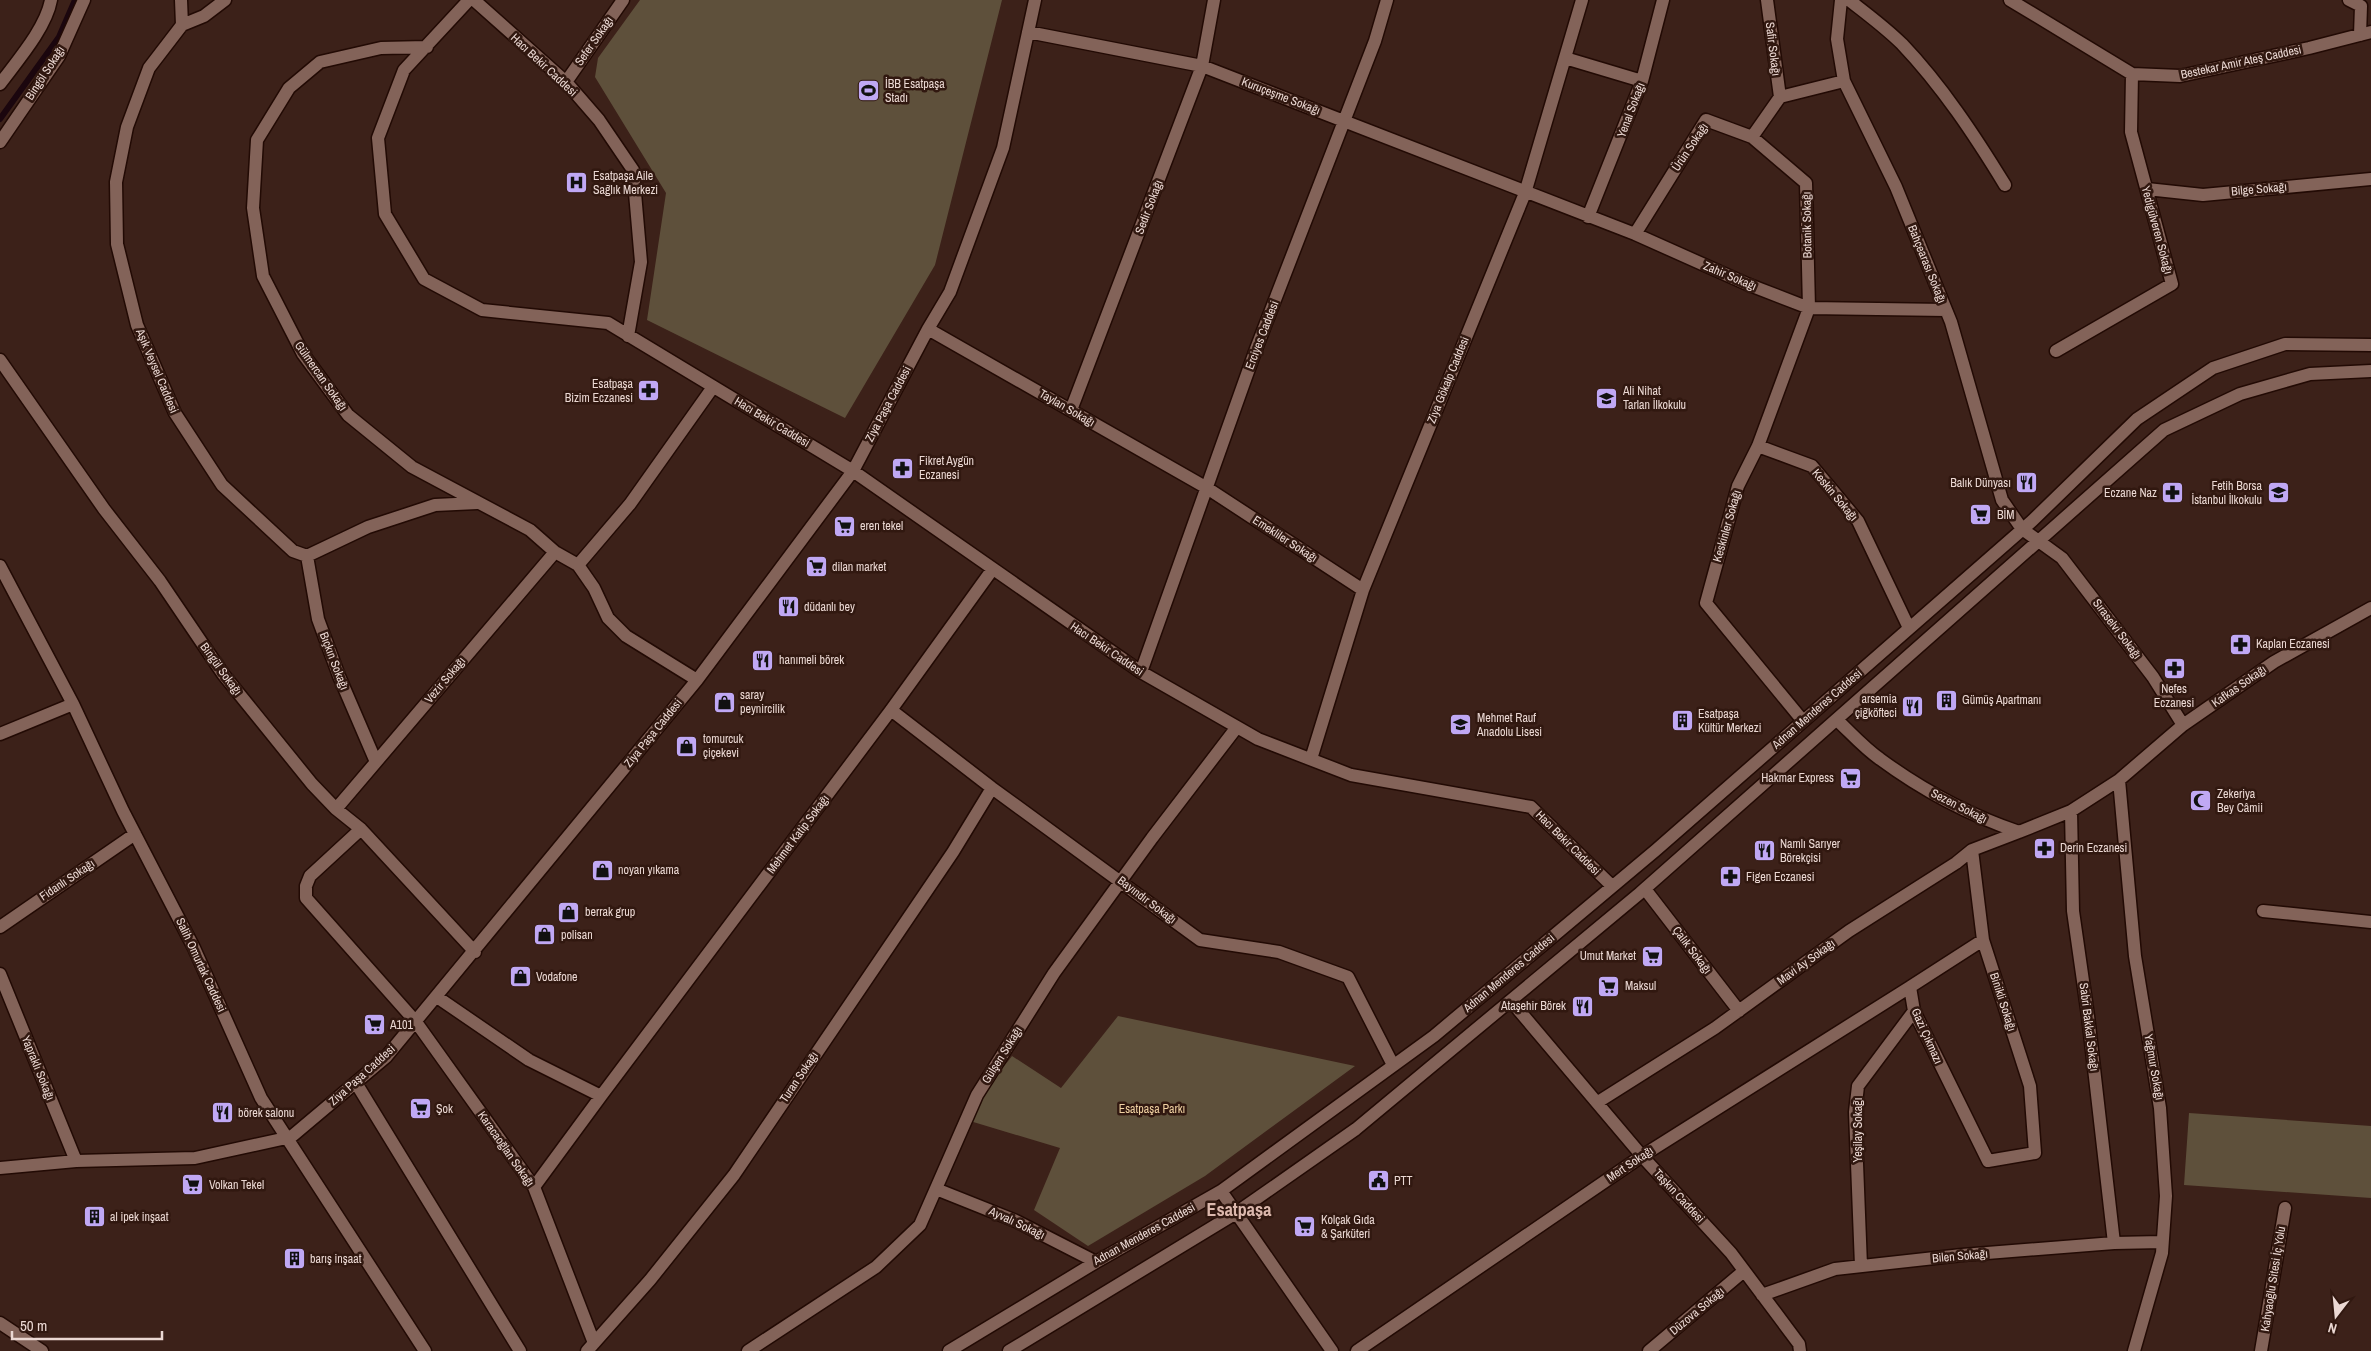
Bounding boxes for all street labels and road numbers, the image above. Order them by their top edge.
street label: Sefer Sokağı [571,13,617,69]
street label: Safir Sokağı [1762,21,1784,77]
street label: Hacı Bekir Caddesi [507,30,581,100]
street label: Bestekar Amir Ateş Caddesi [2179,41,2303,83]
street label: Bingöl Sokağı [22,43,68,103]
street label: Kuruçeşme Sokağı [1239,74,1323,118]
street label: Yenal Sokağı [1613,80,1649,140]
street label: Ürün Sokağı [1667,119,1712,174]
street label: Sedir Sokağı [1131,178,1167,236]
street label: Bilge Sokağı [2231,179,2287,199]
street label: Yedigülveren Sokağı [2138,184,2176,276]
street label: Botanik Sokağı [1798,191,1816,259]
street label: Bahçearası Sokağı [1904,222,1950,306]
street label: Zahir Sokağı [1701,258,1759,294]
street label: Erciyes Caddesi [1242,298,1282,372]
street label: Aşık Veysel Caddesi [132,325,182,416]
street label: Ziya Gökalp Caddesi [1423,334,1473,426]
street label: Gülmercan Sokağı [291,338,351,414]
street label: Ziya Paşa Caddesi [861,363,915,445]
street label: Taylan Sokağı [1036,386,1098,430]
street label: Hacı Bekir Caddesi [731,393,813,451]
street label: Keskin Sokağı [1808,466,1862,524]
street label: Keskinler Sokağı [1709,488,1745,564]
street label: Emekliler Sokağı [1249,512,1321,566]
street label: Sıraselvi Sokağı [2089,596,2145,662]
street label: Hacı Bekir Caddesi [1067,619,1147,679]
street label: Bıçkın Sokağı [316,630,352,692]
street label: Bingül Sokağı [197,640,245,698]
street label: Vezir Sokağı [421,653,469,707]
street label: Kafkas Sokağı [2208,661,2270,711]
street label: Adnan Menderes Caddesi [1768,665,1865,753]
street label: Ziya Paşa Caddesi [620,695,686,771]
street label: Sezen Sokağı [1928,785,1990,827]
street label: Mehmet Katip Sokağı [763,791,833,877]
street label: Hacı Bekir Caddesi [1532,807,1604,879]
street label: Fidanlı Sokağı [36,856,98,904]
street label: Bayındır Sokağı [1114,873,1180,927]
street label: Salih Omurtak Caddesi [172,915,230,1015]
street label: Çalık Sokağı [1669,923,1715,977]
street label: Adnan Menderes Caddesi [1459,930,1558,1017]
street label: Mavi Ay Sokağı [1774,935,1838,989]
street label: Binikli Sokağı [1986,971,2020,1033]
street label: Sabri Bakkal Sokağı [2076,982,2102,1072]
street label: Gazi Çıkmazı [1908,1006,1946,1066]
street label: Gülşen Sokağı [978,1023,1026,1087]
street label: Yapraklı Sokağı [18,1033,58,1103]
street label: Yağmur Sokağı [2140,1033,2168,1101]
street label: Ziya Paşa Caddesi [326,1041,398,1109]
street label: Turan Sokağı [776,1048,822,1106]
street label: Yeşilay Sokağı [1850,1098,1866,1162]
street label: Karacaoğlan Sokağı [474,1108,538,1190]
street label: Mert Sokağı [1604,1143,1656,1185]
street label: Taşkın Caddesi [1650,1166,1708,1226]
street label: Adnan Menderes Caddesi [1089,1199,1198,1269]
street label: Ayvalı Sokağı [986,1203,1048,1243]
street label: Kahyaoğlu Sitesi İç Yolu [2257,1225,2289,1333]
street label: Bilen Sokağı [1932,1246,1988,1266]
street label: Düzova Sokağı [1666,1283,1728,1339]

